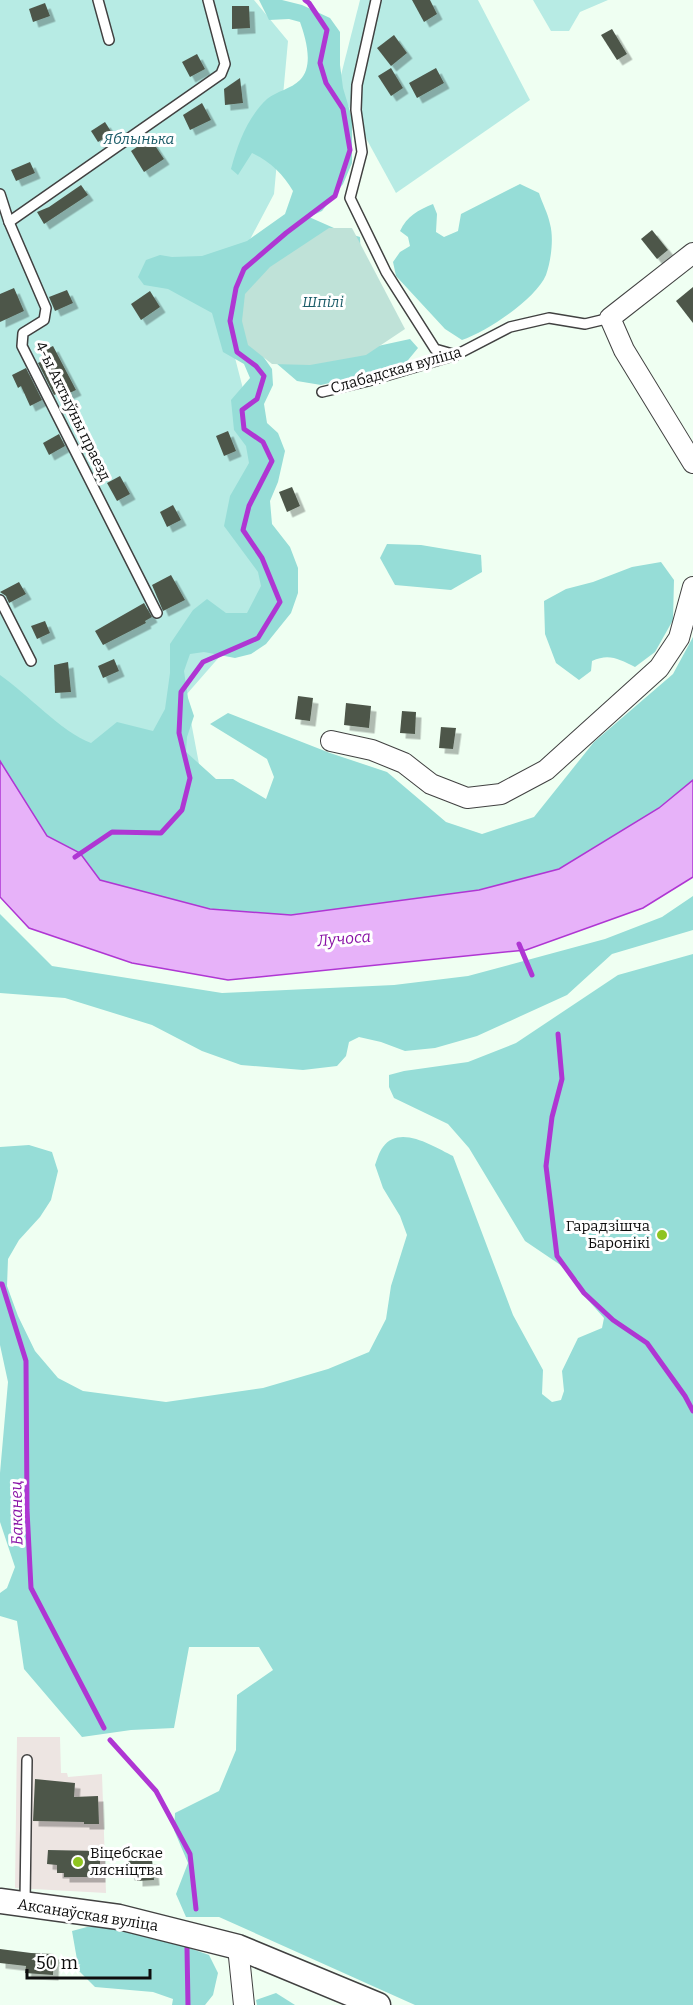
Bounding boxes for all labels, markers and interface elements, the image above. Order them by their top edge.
park label: Яблынька [103,130,174,148]
park label: Шпілі [302,293,344,311]
street label: 4-ы Актыўны праезд [31,338,115,484]
street label: Слабадская вуліца [329,343,463,397]
water label: Лучоса [315,927,372,950]
place label: Гарадзішча Баронікі [566,1217,651,1252]
marker: Гарадзішча Баронікі [655,1228,669,1242]
water label: Баканец [6,1480,27,1545]
place label: Віцебскае лясніцтва [90,1844,163,1879]
marker: Віцебскае лясніцтва [71,1855,85,1869]
street label: Аксанаўская вуліца [16,1895,160,1935]
scale bar [27,1942,150,1980]
text: 50 m [36,1952,78,1974]

